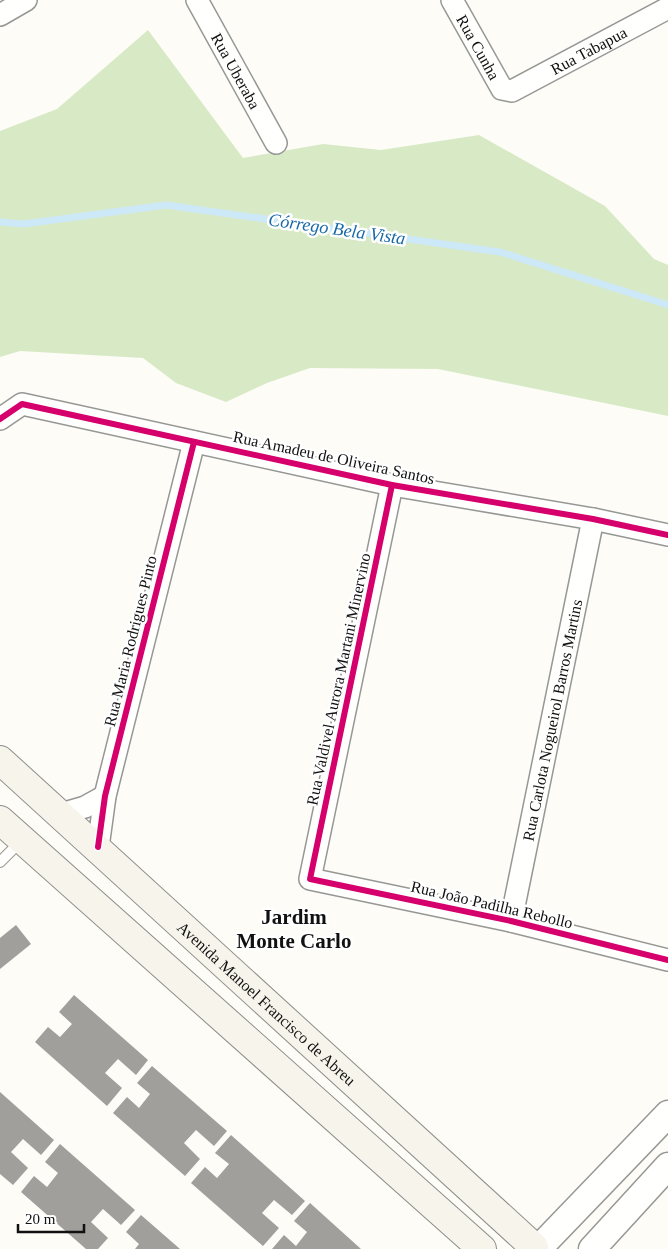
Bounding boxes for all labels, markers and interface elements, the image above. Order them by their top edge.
street label: Rua Cunha [453,12,503,83]
street label: Rua Tabapua [548,24,630,78]
street label: Rua Uberaba [208,30,263,112]
water label: Córrego Bela Vista [267,209,407,249]
street label: Rua Amadeu de Oliveira Santos [232,428,436,487]
street label: Rua Valdivel Aurora Martani Minervino [303,551,374,807]
street label: Rua Maria Rodrigues Pinto [101,554,161,729]
street label: Rua Carlota Nogueirol Barros Martins [520,598,585,843]
street label: Rua João Padilha Rebollo [409,878,575,931]
district label: Jardim Monte Carlo [237,905,351,953]
street label: Avenida Manoel Francisco de Abreu [174,918,359,1089]
scale bar [18,1202,84,1234]
text: 20 m [25,1211,56,1227]

